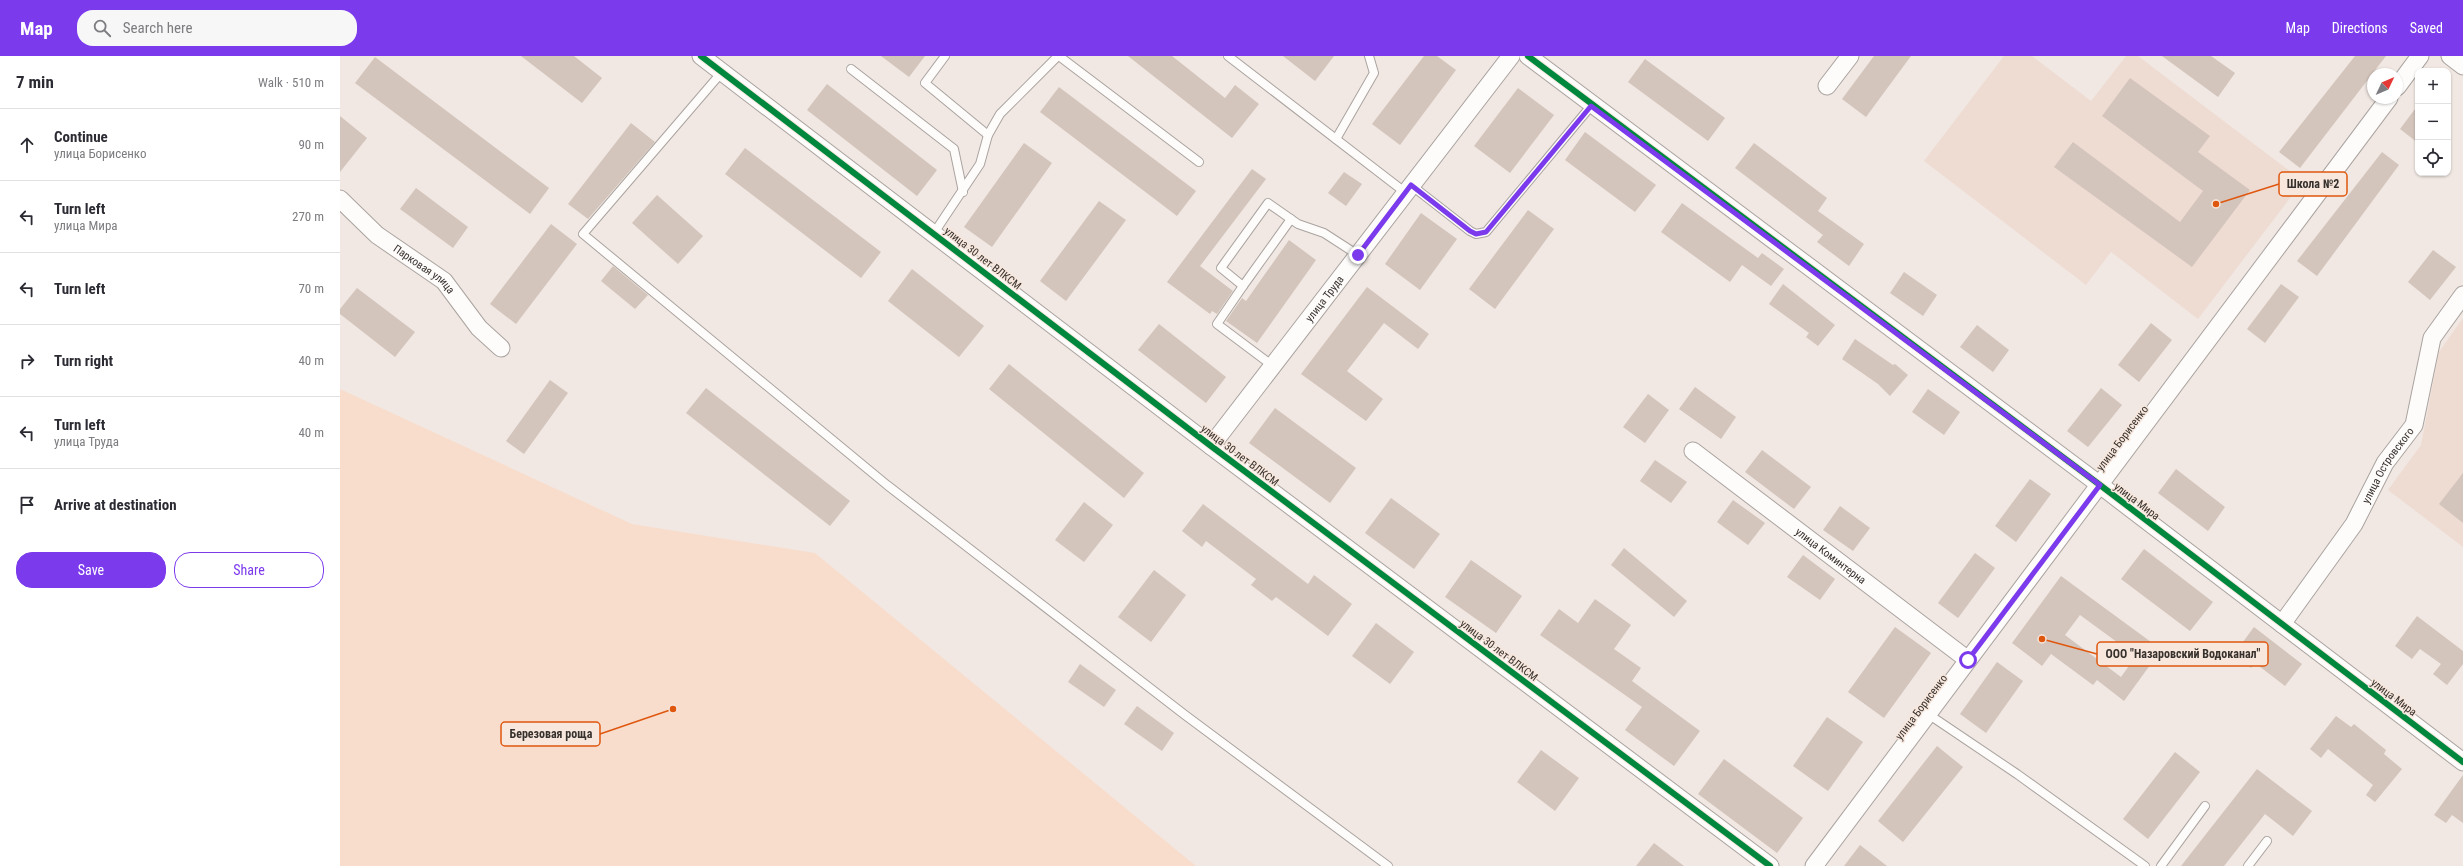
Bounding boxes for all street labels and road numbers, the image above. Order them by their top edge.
street label: улица 30 лет ВЛКСМ [942,224,1024,292]
street label: Парковая улица [391,242,457,296]
street label: улица Труда [1303,273,1347,325]
street label: улица Борисенко [2094,403,2151,473]
street label: улица 30 лет ВЛКСМ [1198,422,1281,489]
street label: улица Островского [2360,425,2417,506]
street label: улица Мира [2111,480,2162,523]
street label: улица Коминтерна [1793,525,1868,587]
street label: улица 30 лет ВЛКСМ [1457,617,1540,684]
street label: улица Борисенко [1893,672,1950,742]
street label: улица Мира [2368,676,2419,719]

